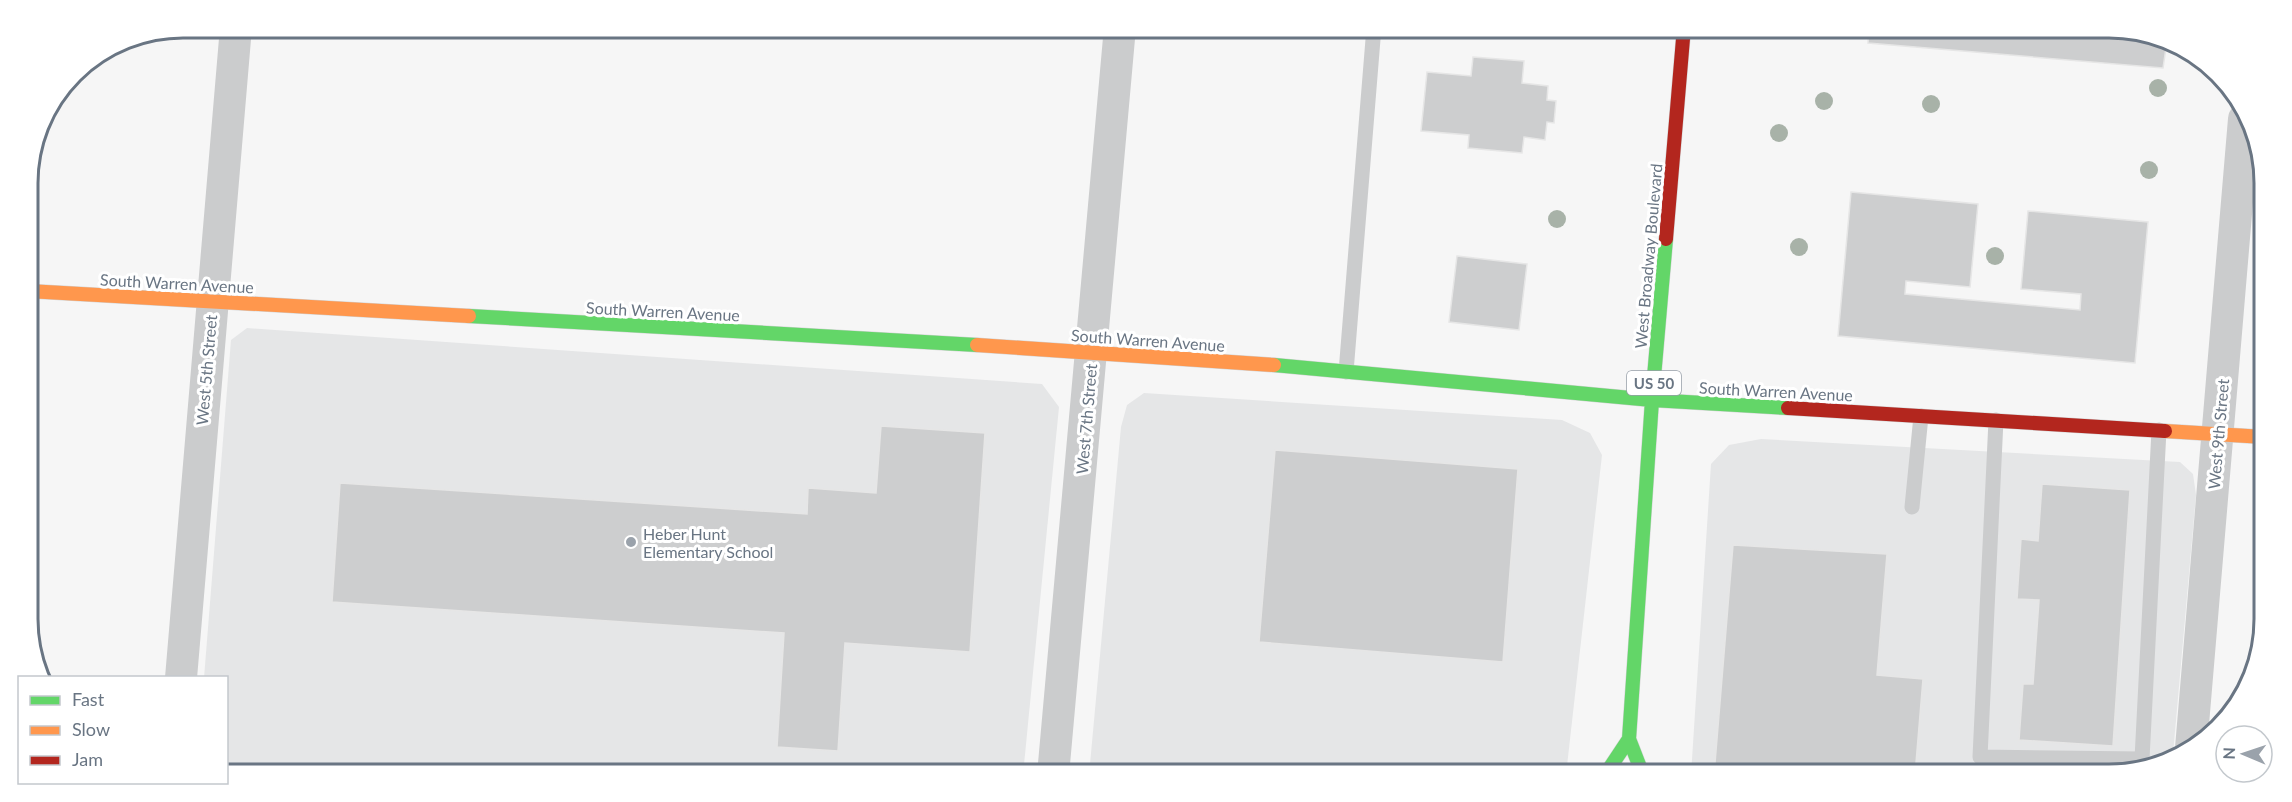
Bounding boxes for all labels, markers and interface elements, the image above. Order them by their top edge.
street label: West Broadway Boulevard [1630,163,1666,349]
street label: South Warren Avenue [100,269,254,297]
street label: South Warren Avenue [586,297,740,325]
street label: West 5th Street [192,314,220,426]
street label: South Warren Avenue [1071,325,1225,355]
street label: West 7th Street [1072,363,1100,475]
road number: US 50 [1627,371,1681,395]
street label: South Warren Avenue [1699,377,1853,405]
street label: West 9th Street [2204,378,2232,490]
place label: Heber Hunt Elementary School [643,524,773,561]
marker: Heber Hunt Elementary School [624,535,638,549]
legend [18,676,228,784]
text: Fast [72,688,105,710]
text: Slow [72,718,110,740]
north arrow [2214,724,2274,784]
text: N [2219,747,2238,760]
text: Jam [72,748,103,770]

